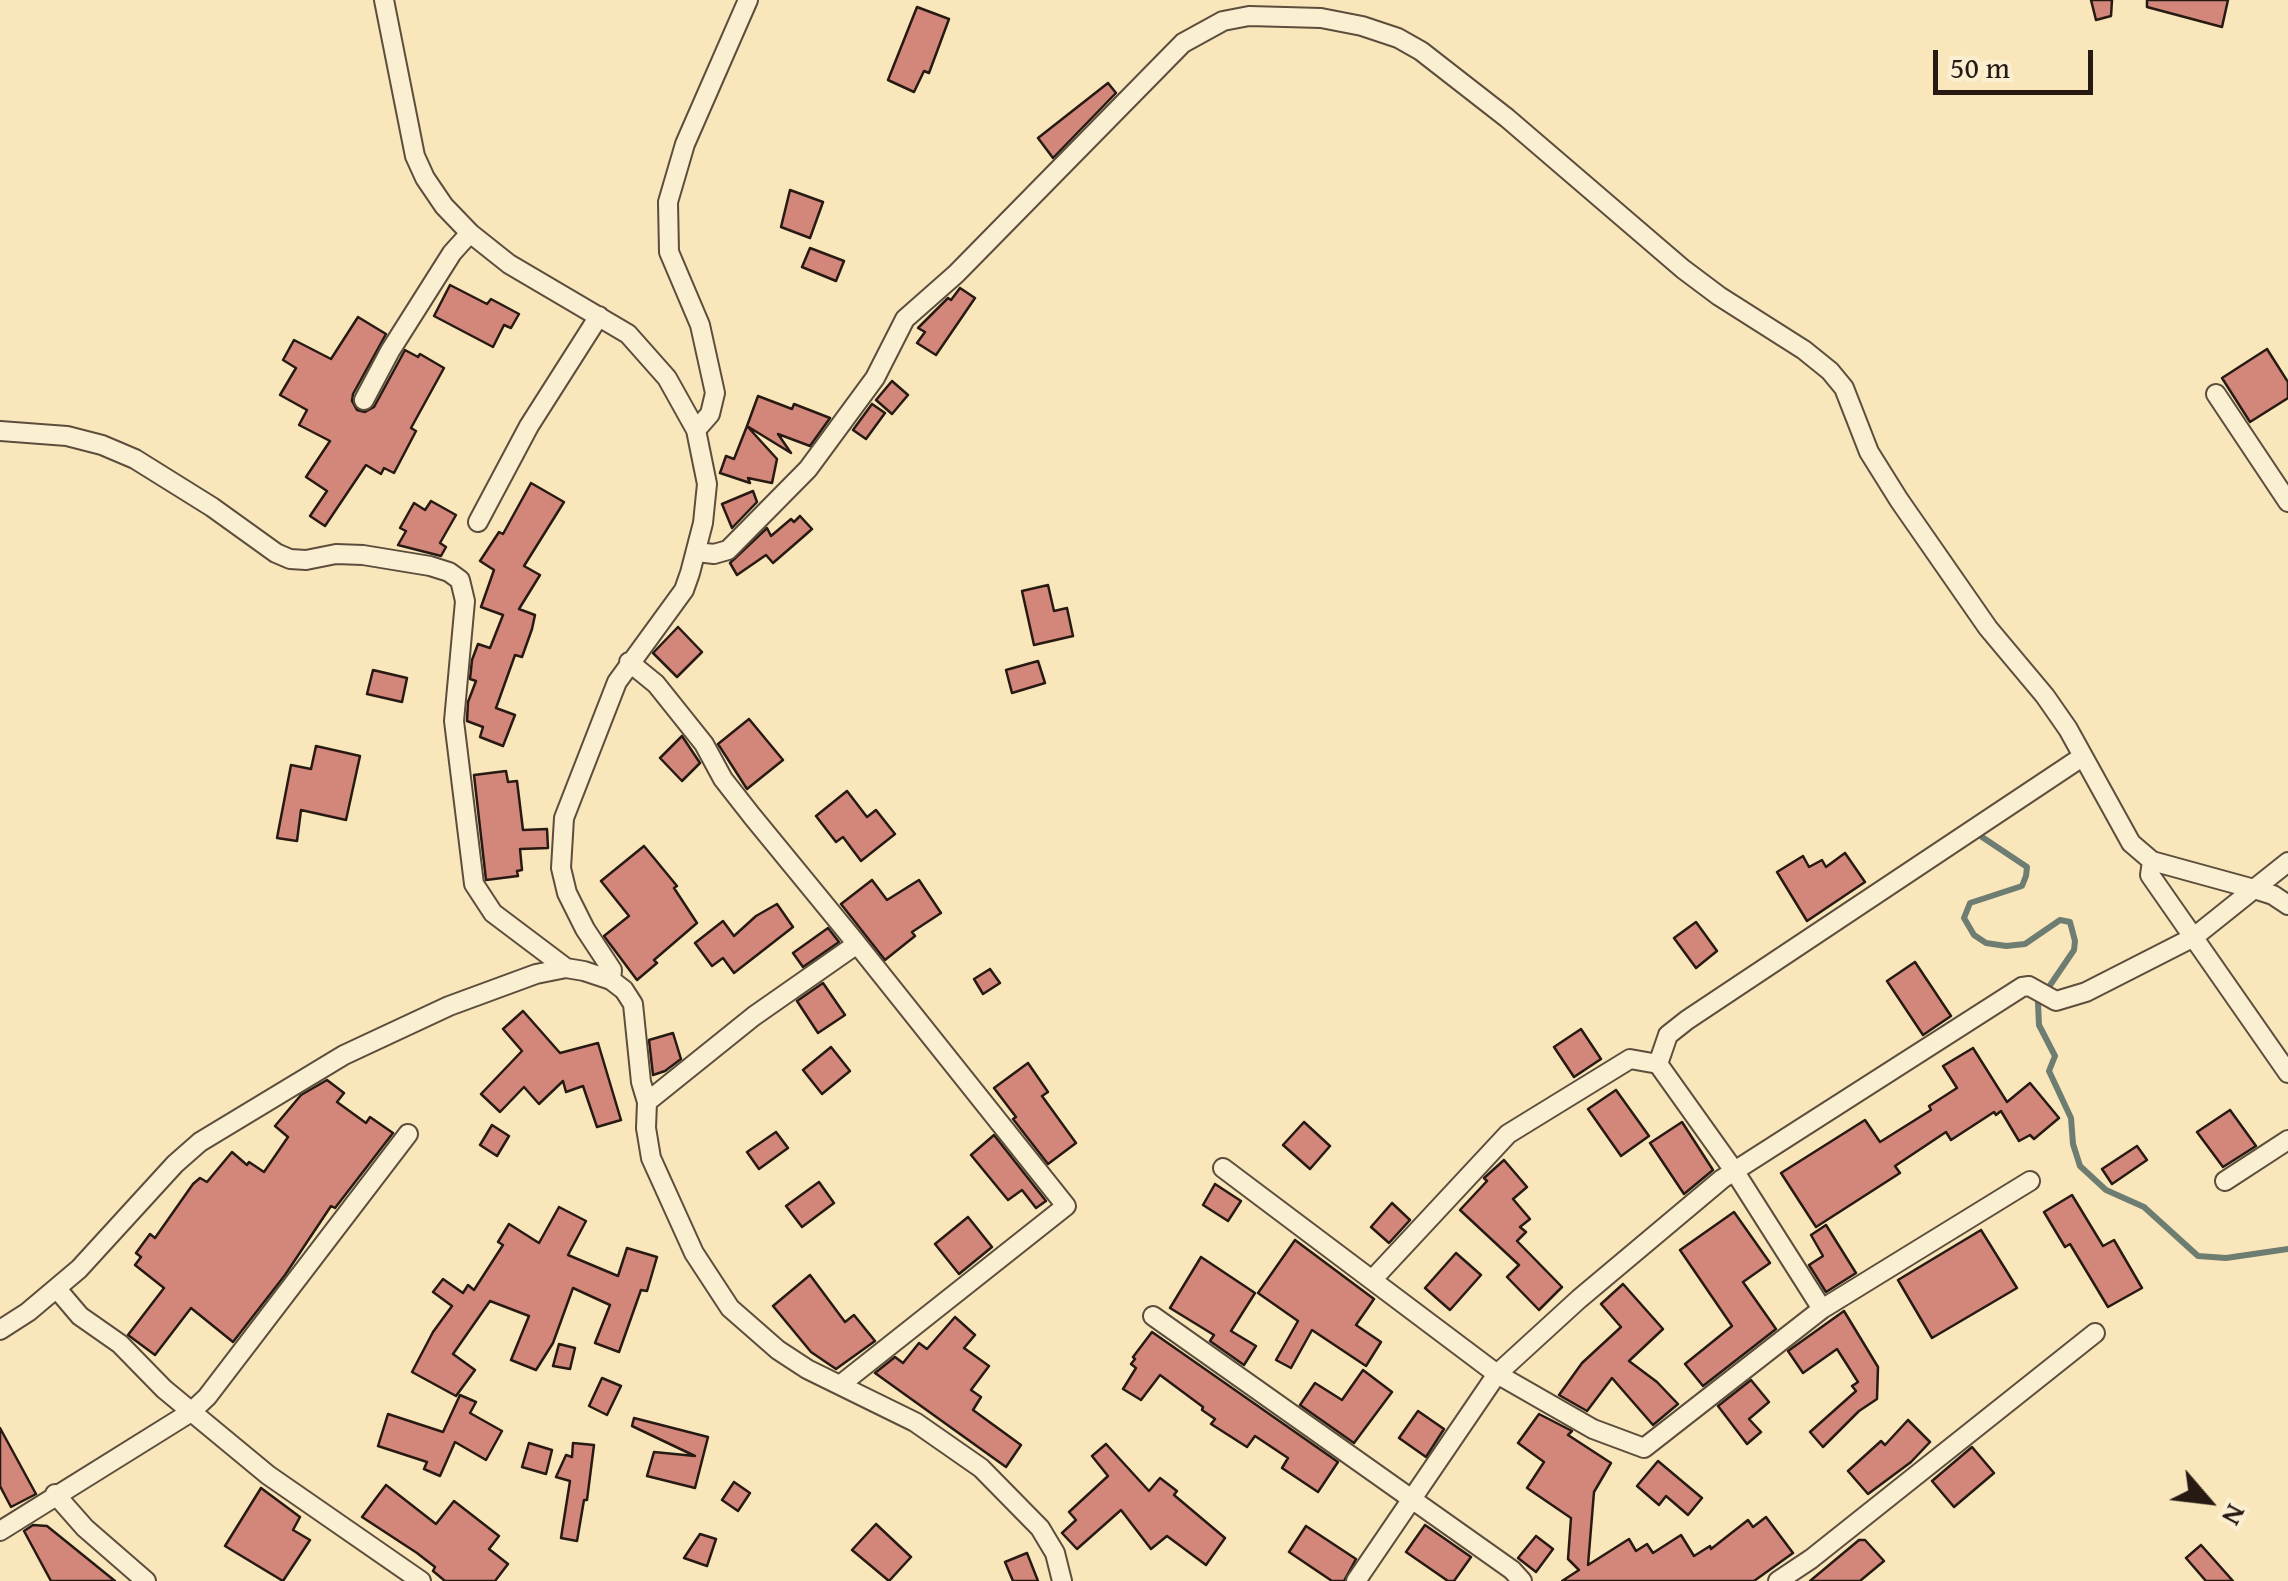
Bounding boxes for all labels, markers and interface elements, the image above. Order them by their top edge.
scale bar [1938,30,2098,92]
text: 50 m [1950,45,2010,89]
north arrow [2158,1451,2258,1551]
text: N [2212,1497,2257,1533]

